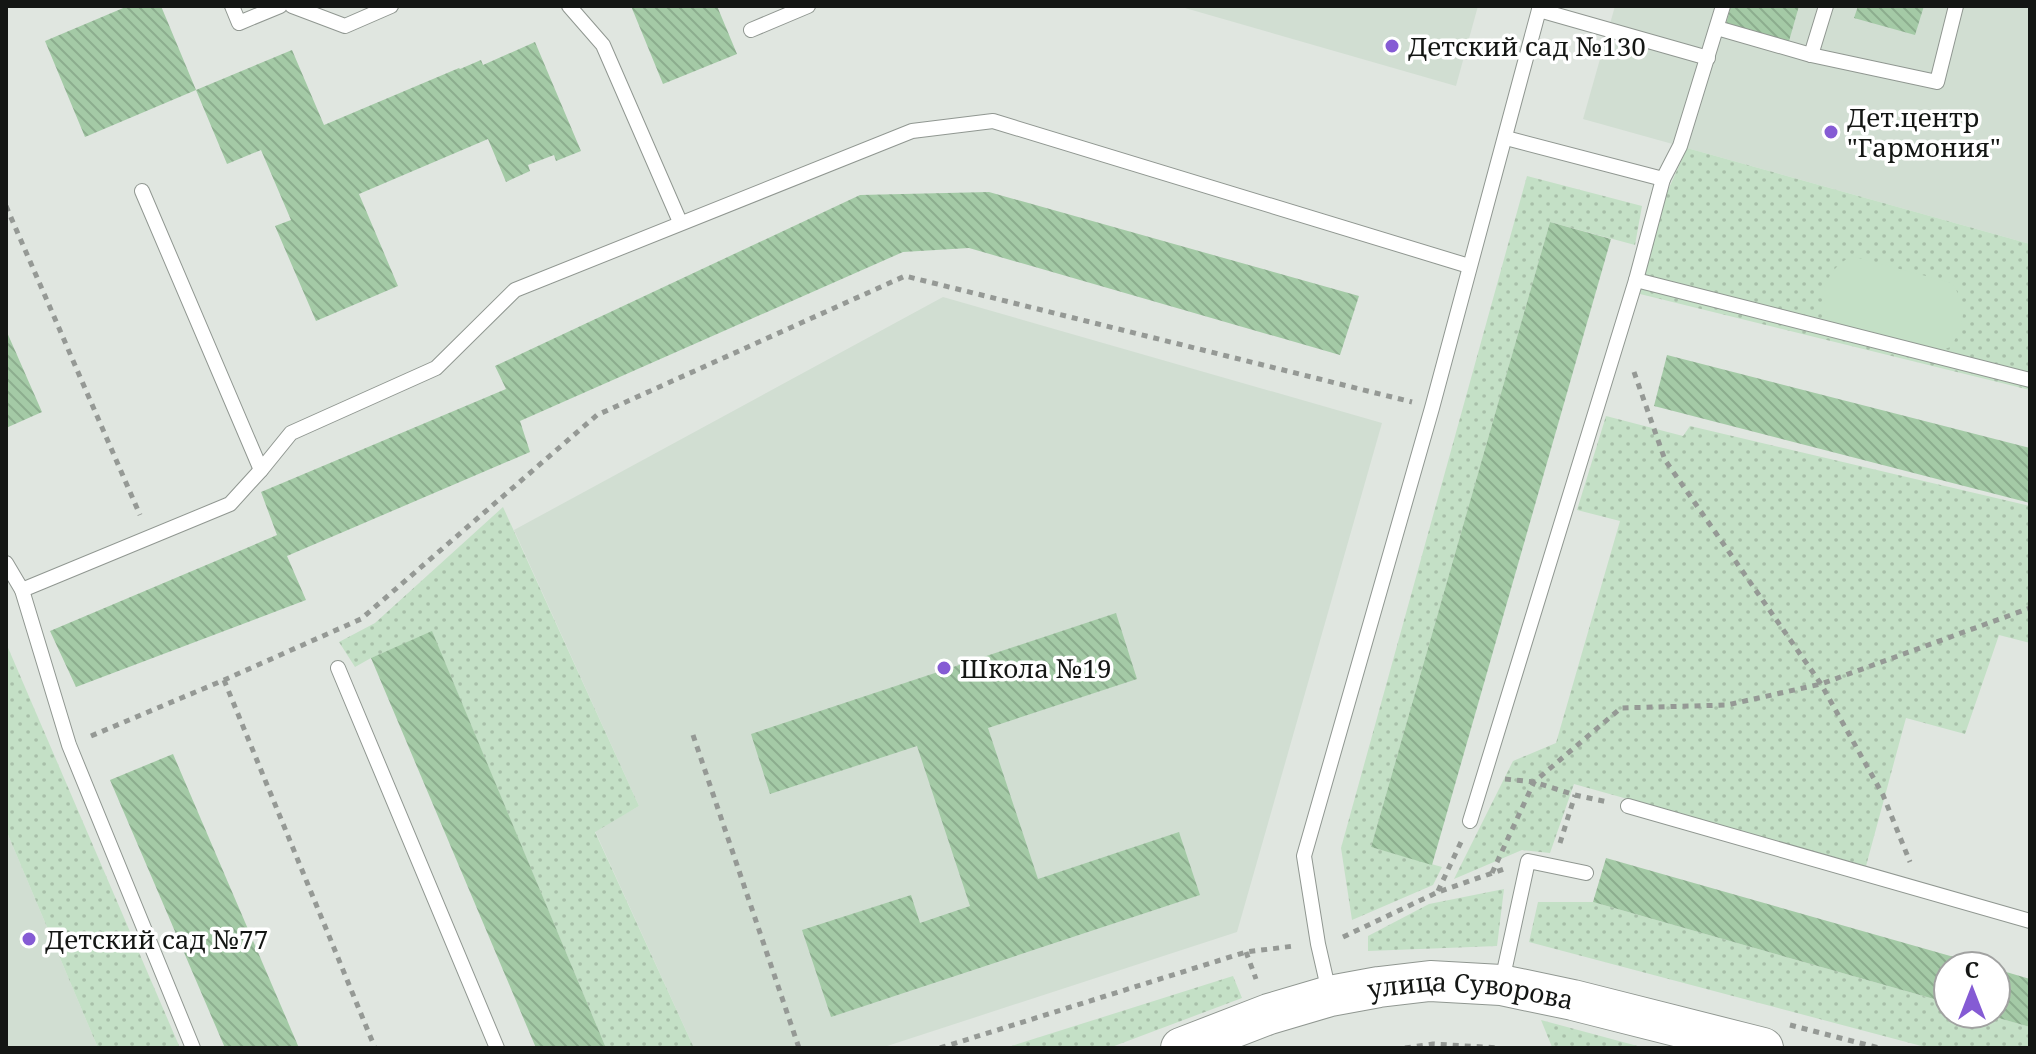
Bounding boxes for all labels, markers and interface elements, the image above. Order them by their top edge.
place label: Детский сад №130 [1408,28,1646,64]
marker: Детский сад №130 [1383,37,1401,55]
place label: Дет.центр "Гармония" [1847,99,2001,165]
marker: Дет.центр "Гармония" [1822,123,1840,141]
place label: Школа №19 [960,650,1112,686]
marker: Школа №19 [935,659,953,677]
place label: Детский сад №77 [45,921,268,957]
marker: Детский сад №77 [20,930,38,948]
north arrow [1932,950,2012,1030]
text: С [1965,954,1979,984]
street label: улица Суворова [1364,963,1577,1018]

